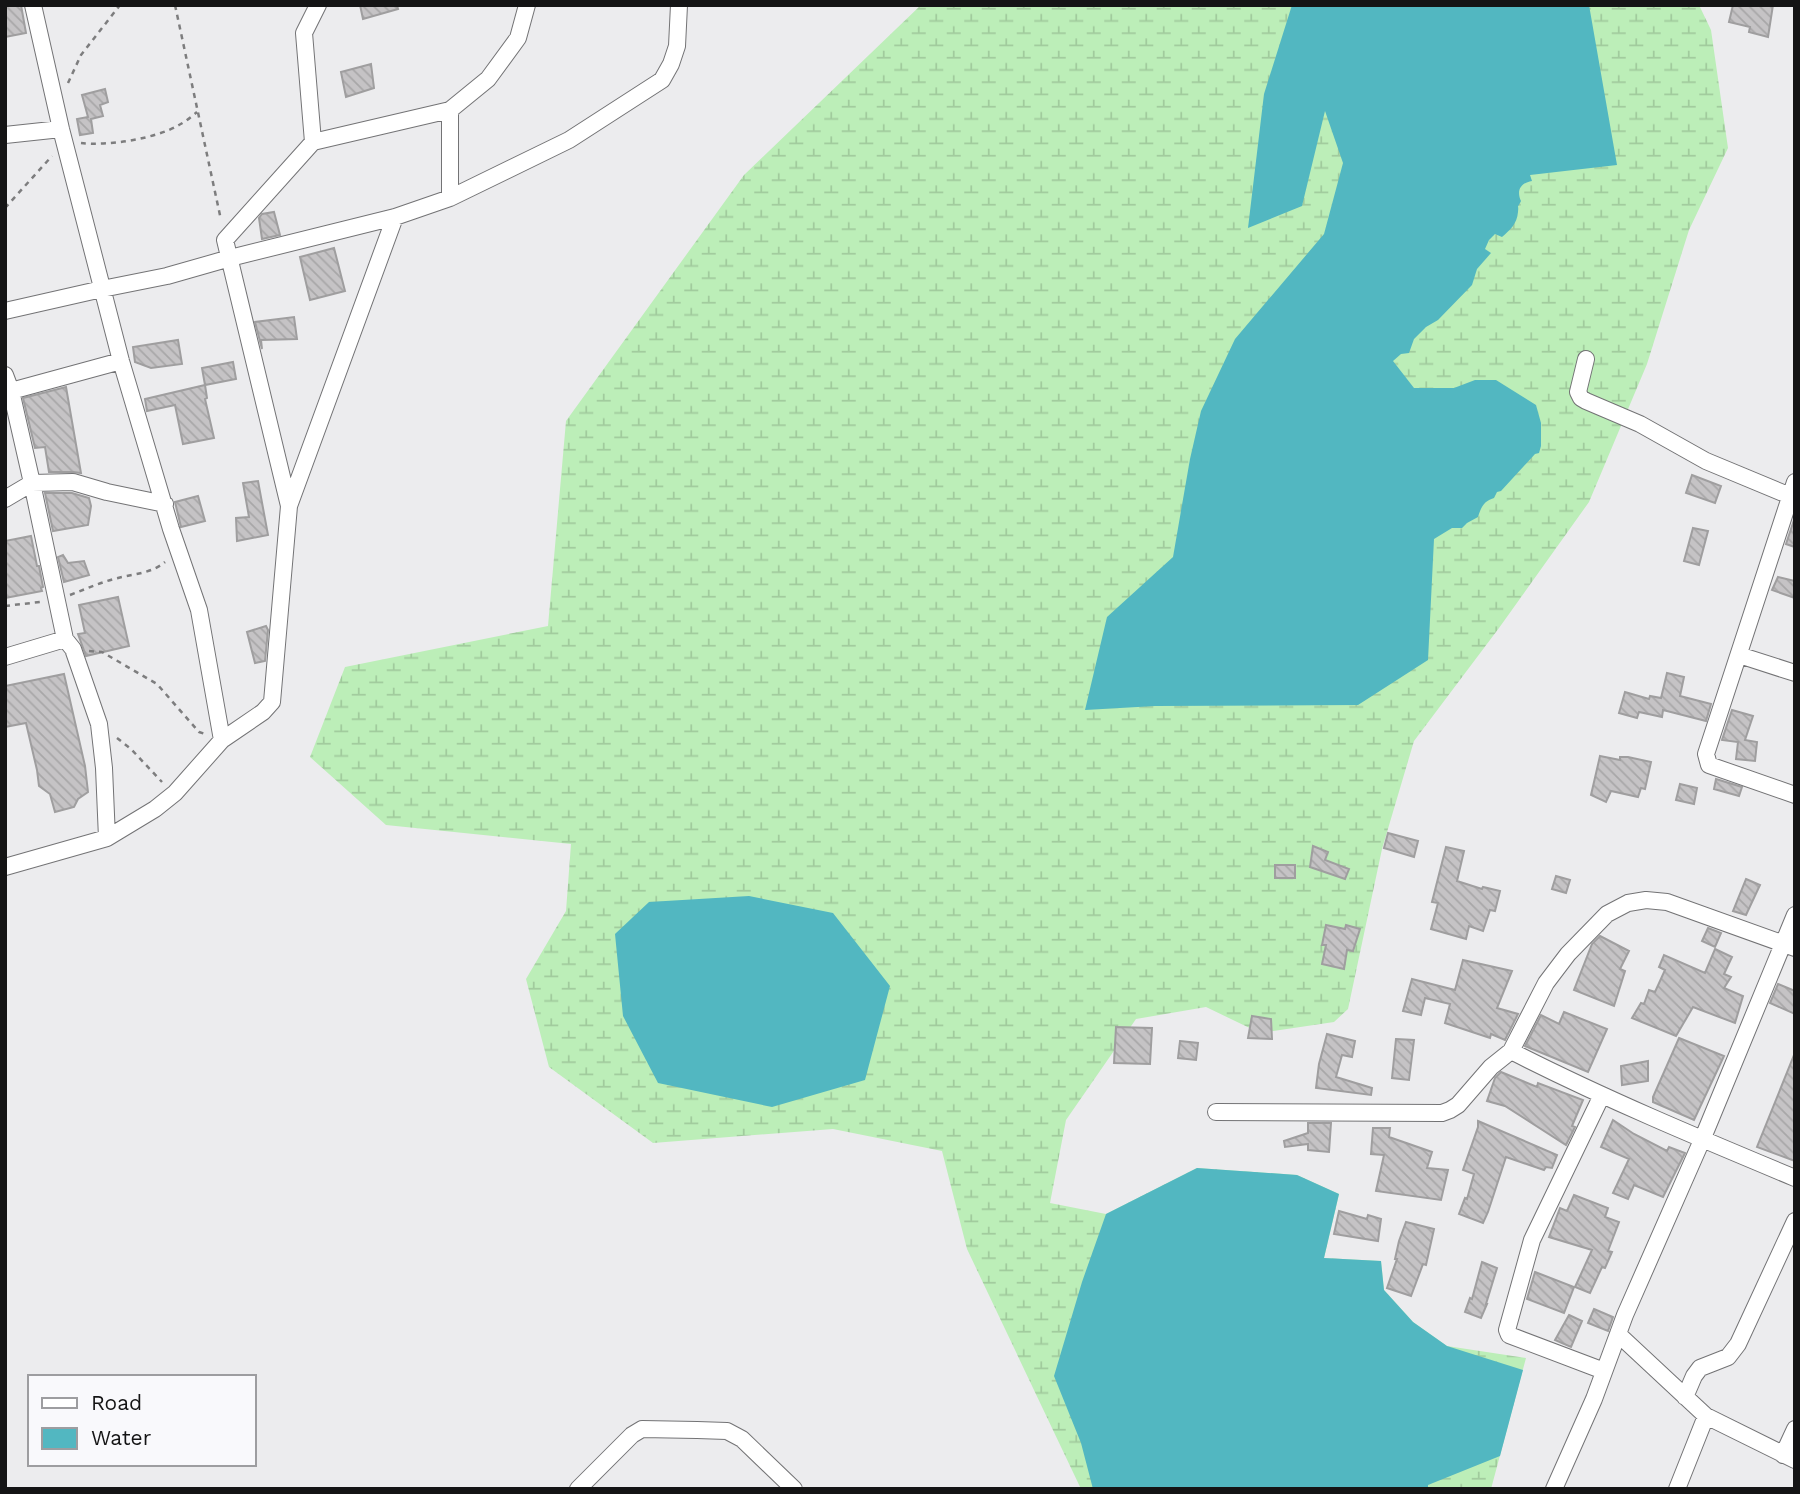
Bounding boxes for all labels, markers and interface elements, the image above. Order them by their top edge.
legend [28,1375,256,1466]
text: Road [91,1390,142,1415]
text: Water [91,1425,152,1450]

